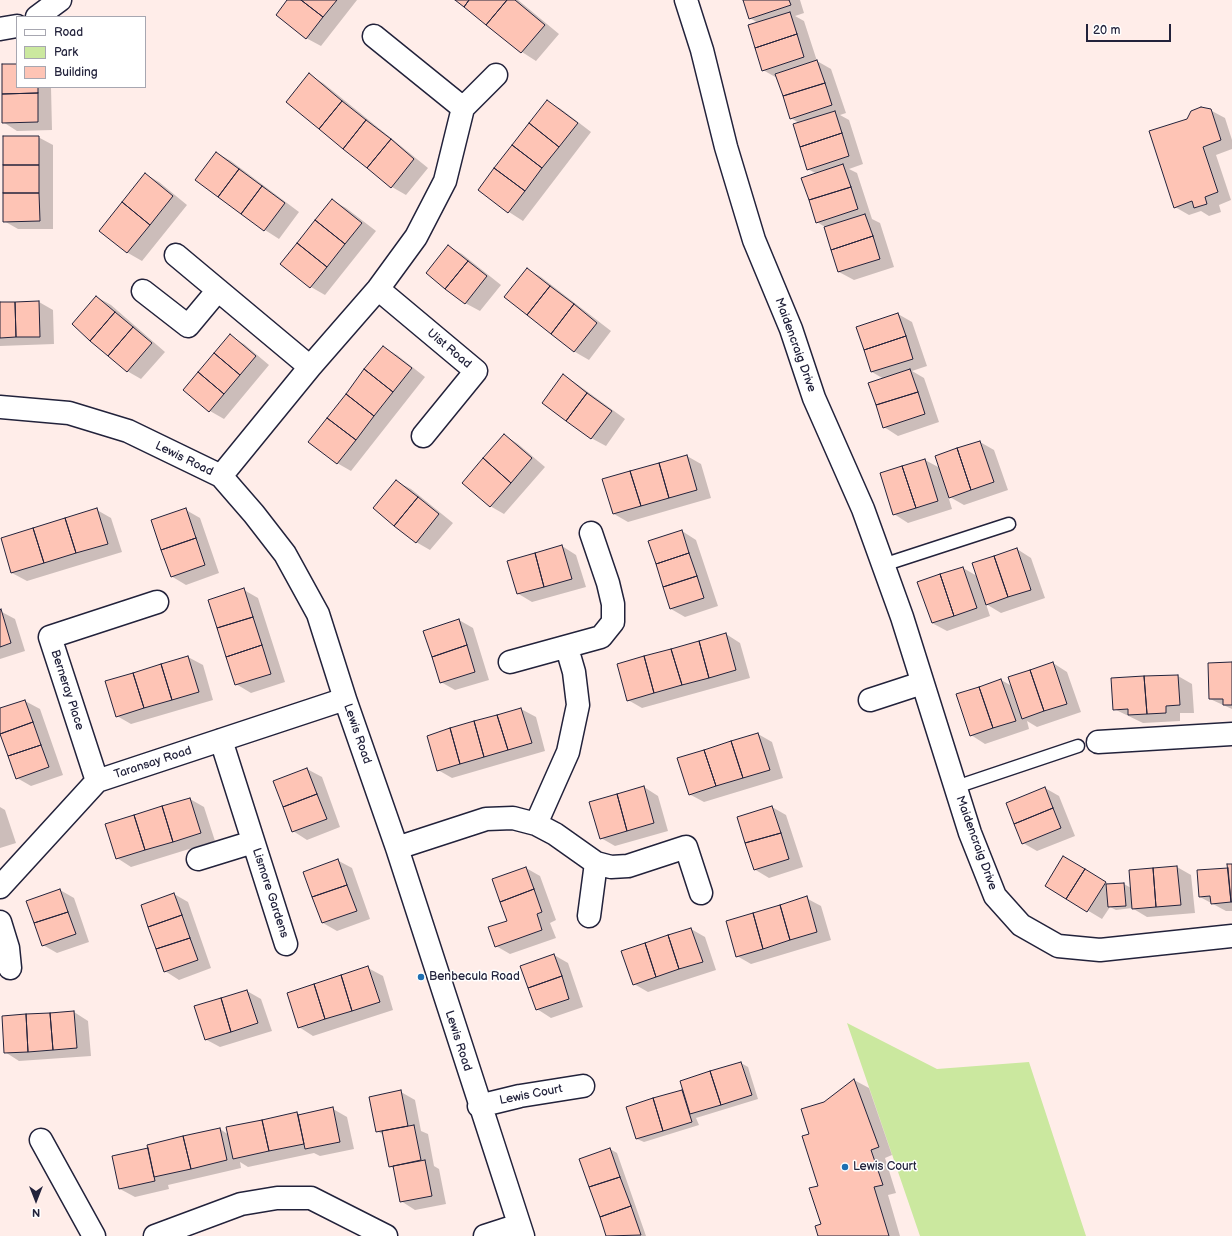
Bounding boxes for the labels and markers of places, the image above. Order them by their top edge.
place label: Benbecula Road [429,970,520,984]
marker: Benbecula Road [416,972,426,982]
place label: Lewis Court [853,1160,917,1174]
marker: Lewis Court [840,1162,850,1172]

